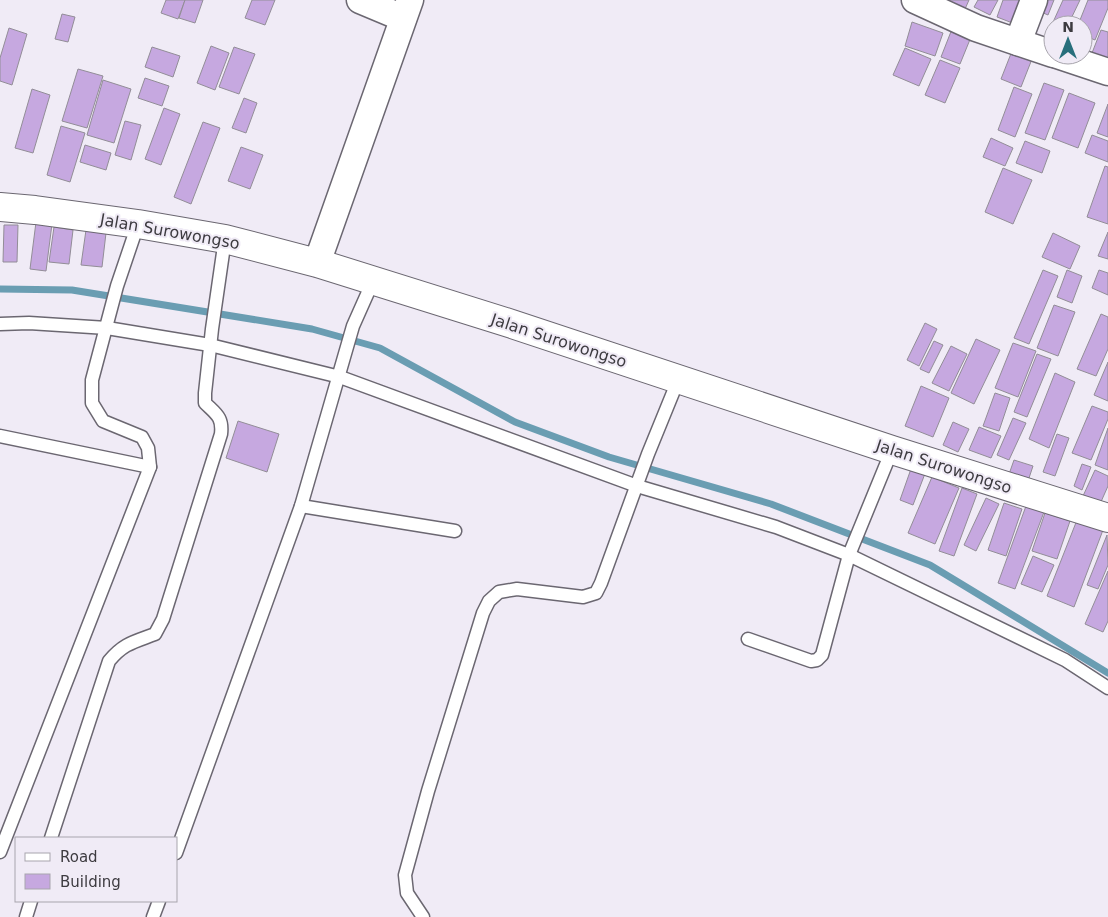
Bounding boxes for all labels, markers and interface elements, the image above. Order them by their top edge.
north arrow [1043,15,1093,65]
text: N [1062,19,1074,35]
street label: Jalan Surowongso [98,210,241,253]
street label: Jalan Surowongso [488,309,629,371]
street label: Jalan Surowongso [873,435,1014,497]
legend [15,837,178,902]
text: Road [60,848,98,866]
text: Building [60,873,121,891]

